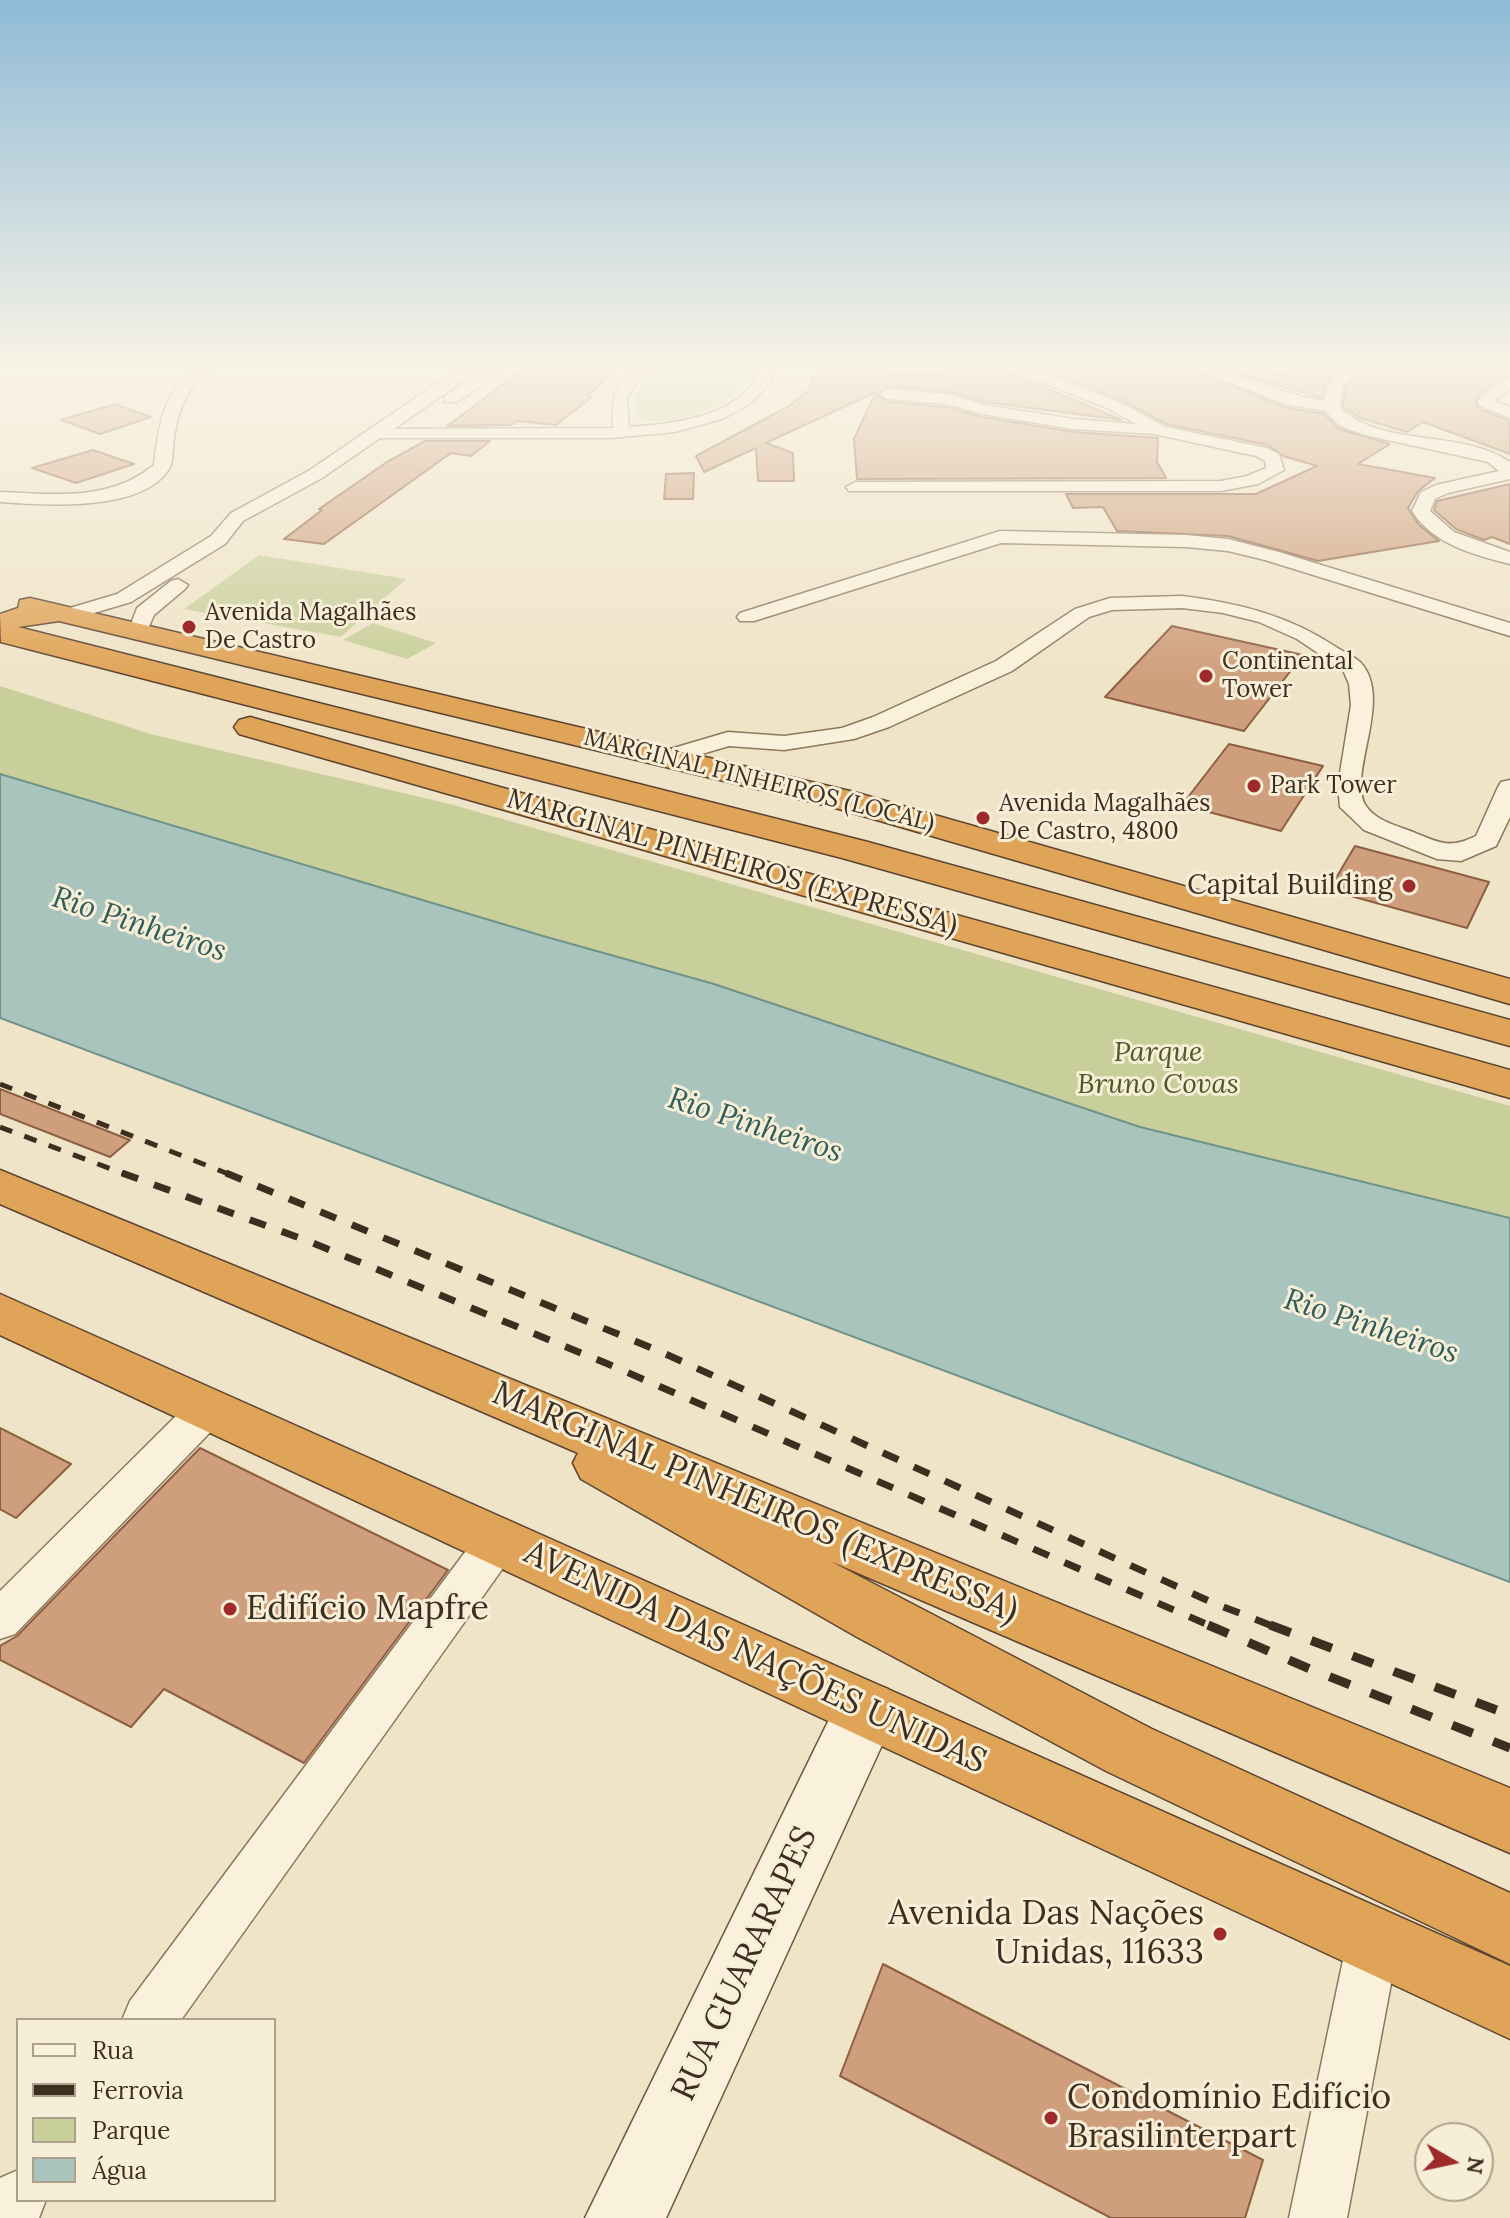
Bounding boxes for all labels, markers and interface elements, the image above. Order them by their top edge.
place label: Avenida Magalhães De Castro [205,599,416,655]
marker: Avenida Magalhães De Castro [180,618,198,636]
place label: Continental Tower [1222,648,1353,704]
marker: Continental Tower [1197,667,1215,685]
street label: MARGINAL PINHEIROS (LOCAL) [581,723,937,839]
place label: Park Tower [1270,772,1397,800]
marker: Park Tower [1245,777,1263,795]
street label: MARGINAL PINHEIROS (EXPRESSA) [503,782,961,944]
place label: Avenida Magalhães De Castro, 4800 [999,790,1210,846]
marker: Avenida Magalhães De Castro, 4800 [974,809,992,827]
place label: Capital Building [1187,869,1393,903]
marker: Capital Building [1400,877,1418,895]
water label: Rio Pinheiros [47,880,231,970]
park label: Parque Bruno Covas [1077,1036,1239,1102]
water label: Rio Pinheiros [663,1081,847,1171]
water label: Rio Pinheiros [1279,1282,1463,1372]
street label: MARGINAL PINHEIROS (EXPRESSA) [486,1373,1024,1633]
street label: AVENIDA DAS NAÇÕES UNIDAS [518,1533,992,1783]
place label: Edifício Mapfre [246,1589,489,1629]
marker: Edifício Mapfre [221,1600,239,1618]
street label: RUA GUARARAPES [664,1821,826,2107]
place label: Avenida Das Nações Unidas, 11633 [888,1894,1204,1974]
marker: Avenida Das Nações Unidas, 11633 [1211,1925,1229,1943]
legend [16,2018,276,2202]
text: Rua [92,2035,134,2066]
text: Ferrovia [92,2075,184,2106]
place label: Condomínio Edifício Brasilinterpart [1067,2078,1391,2158]
marker: Condomínio Edifício Brasilinterpart [1042,2109,1060,2127]
text: Parque [92,2115,170,2146]
north arrow [1414,2122,1494,2202]
text: Água [92,2155,147,2186]
text: N [1461,2155,1491,2176]

